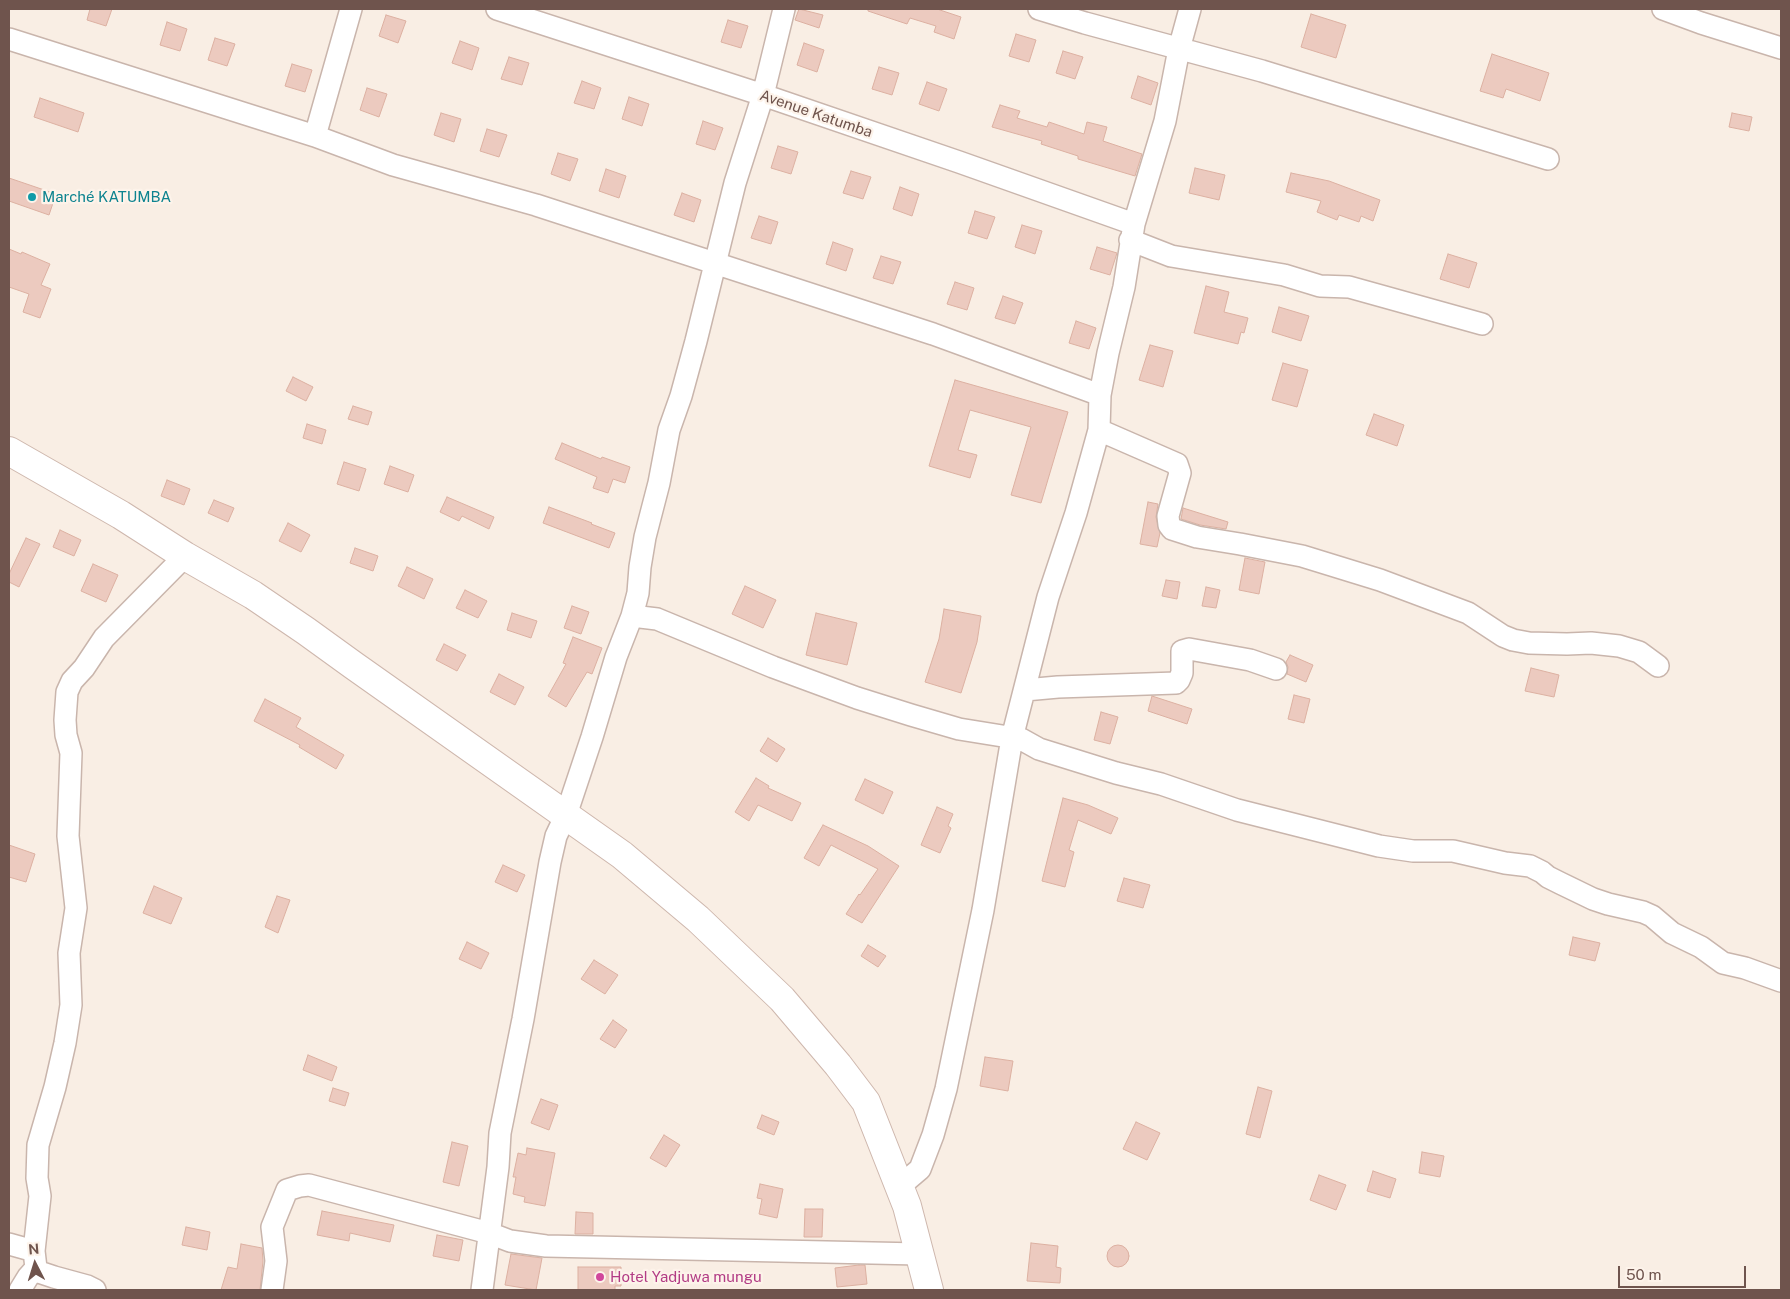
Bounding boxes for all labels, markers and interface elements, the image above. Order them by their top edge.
street label: Avenue Katumba [757,86,875,142]
place label: Marché KATUMBA [42,188,171,206]
marker: Marché KATUMBA [26,191,38,203]
north arrow [10,1239,60,1289]
text: N [28,1241,40,1258]
scale bar [1620,1256,1748,1288]
text: 50 m [1626,1266,1661,1283]
place label: Hotel Yadjuwa mungu [610,1268,762,1286]
marker: Hotel Yadjuwa mungu [594,1271,606,1283]

